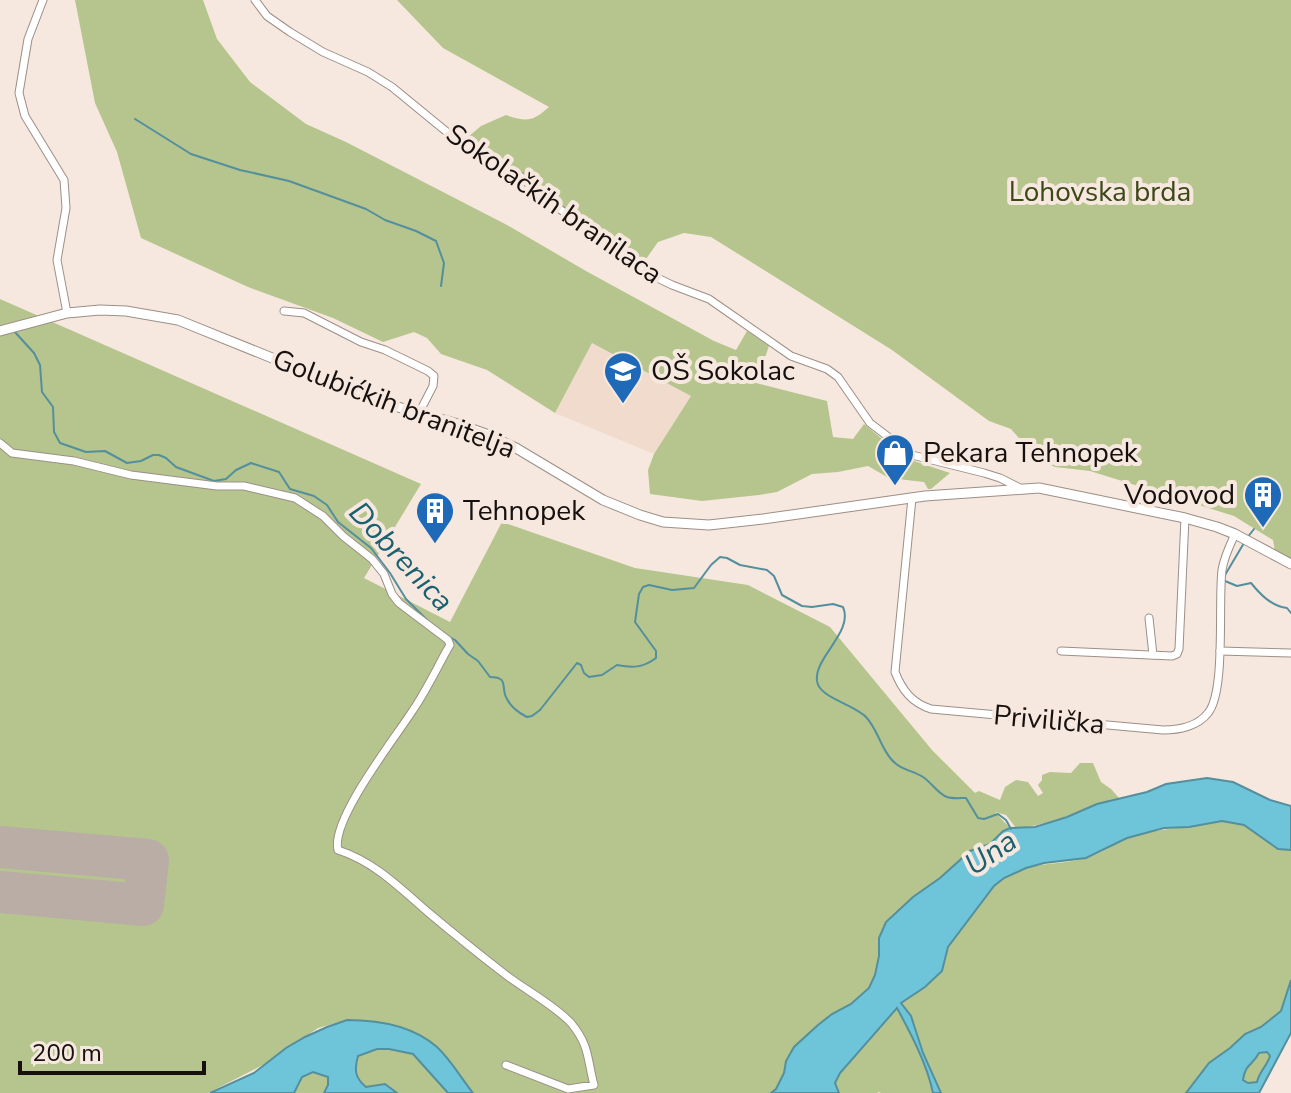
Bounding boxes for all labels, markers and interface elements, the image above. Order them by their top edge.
street label: Sokolačkih branilaca [438,115,670,293]
park label: Lohovska brda [1009,173,1191,211]
street label: Golubićkih branitelja [267,340,521,468]
school or university icon: OŠ Sokolac [602,350,644,405]
place label: OŠ Sokolac [651,352,795,390]
shop icon: Pekara Tehnopek [874,432,916,487]
place label: Pekara Tehnopek [923,434,1139,472]
building icon: Vodovod [1242,474,1284,529]
place label: Vodovod [1123,476,1235,514]
building icon: Tehnopek [414,490,456,545]
place label: Tehnopek [463,492,586,530]
water label: Dobrenica [339,493,463,621]
street label: Privilička [992,696,1106,744]
water label: Una [957,821,1025,885]
scale bar [20,1025,204,1075]
text: 200 m [32,1037,102,1069]

